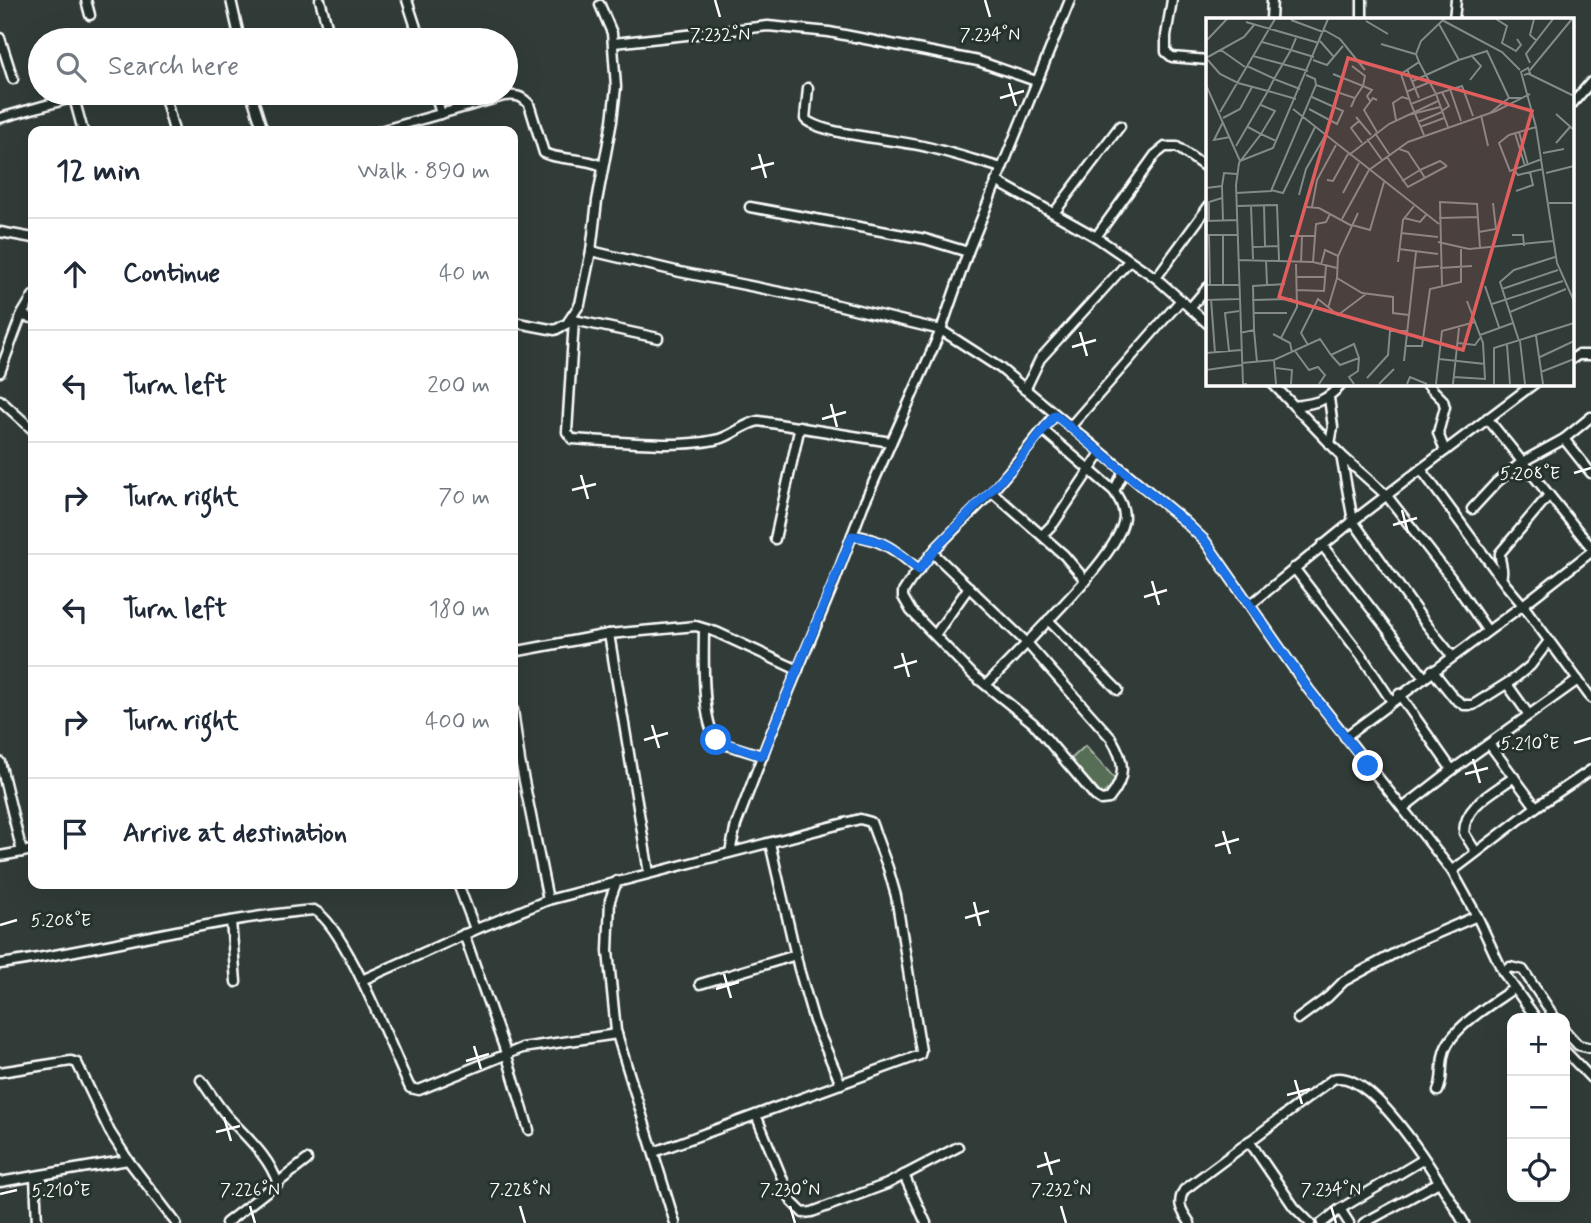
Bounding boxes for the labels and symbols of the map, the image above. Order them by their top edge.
inset map [1206,18,1574,385]
text: 7.232°N [690,23,750,47]
text: 7.234°N [960,23,1020,47]
text: 5.208°E [1500,462,1560,486]
route start [700,724,731,755]
text: 5.210°E [1500,732,1560,756]
route end [1352,750,1383,781]
text: 5.208°E [31,909,91,933]
text: 7.226°N [220,1178,280,1202]
text: 7.228°N [489,1178,551,1202]
text: 7.230°N [760,1178,820,1202]
text: 7.232°N [1031,1178,1091,1202]
text: 7.234°N [1301,1178,1361,1202]
text: 5.210°E [31,1179,91,1203]

